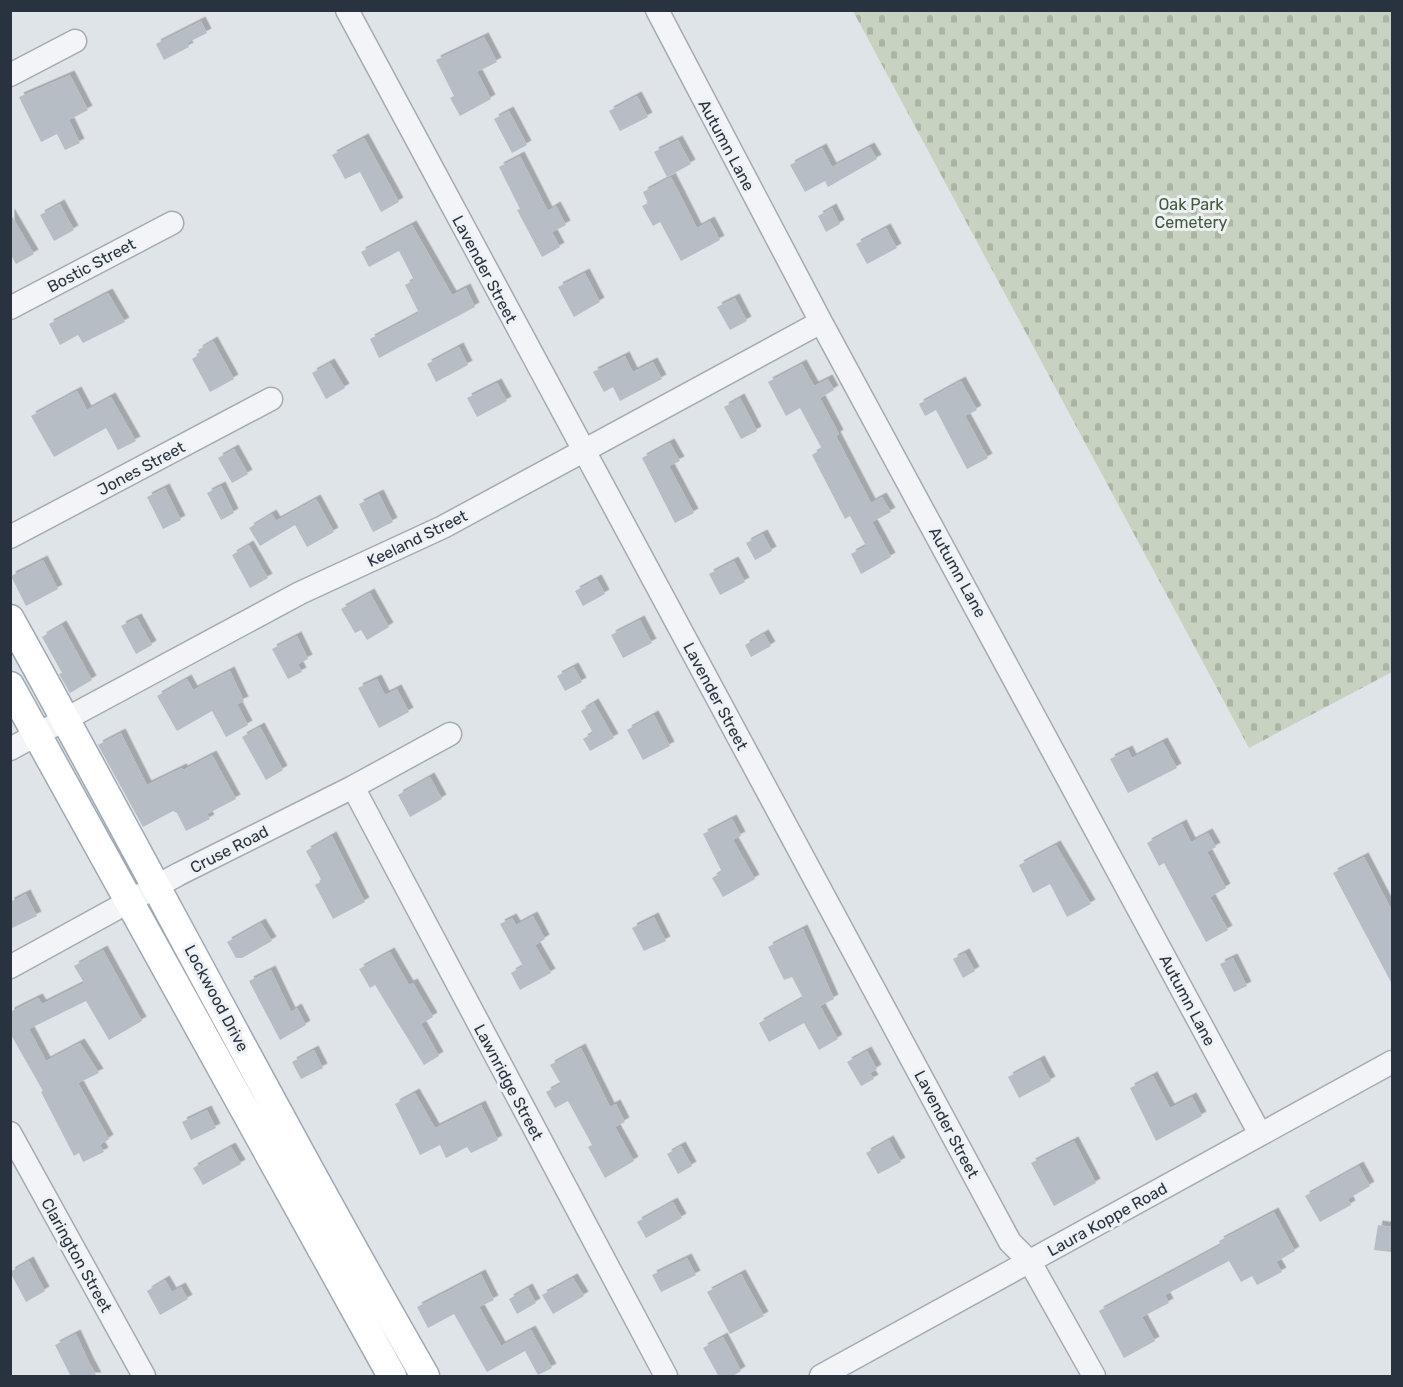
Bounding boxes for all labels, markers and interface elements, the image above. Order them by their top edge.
street label: Autumn Lane [695,96,759,194]
park label: Oak Park Cemetery [1155,195,1228,232]
street label: Lavender Street [448,212,521,326]
street label: Bostic Street [44,234,139,297]
street label: Jones Street [94,437,188,499]
street label: Keeland Street [364,506,470,571]
street label: Autumn Lane [925,524,990,621]
street label: Lavender Street [679,639,752,753]
street label: Cruse Road [187,822,272,877]
street label: Lockwood Drive [180,942,253,1055]
street label: Autumn Lane [1156,951,1220,1049]
street label: Lawnridge Street [470,1021,547,1143]
street label: Lavender Street [910,1067,983,1181]
street label: Laura Koppe Road [1044,1179,1171,1260]
street label: Clarington Street [37,1195,116,1316]

